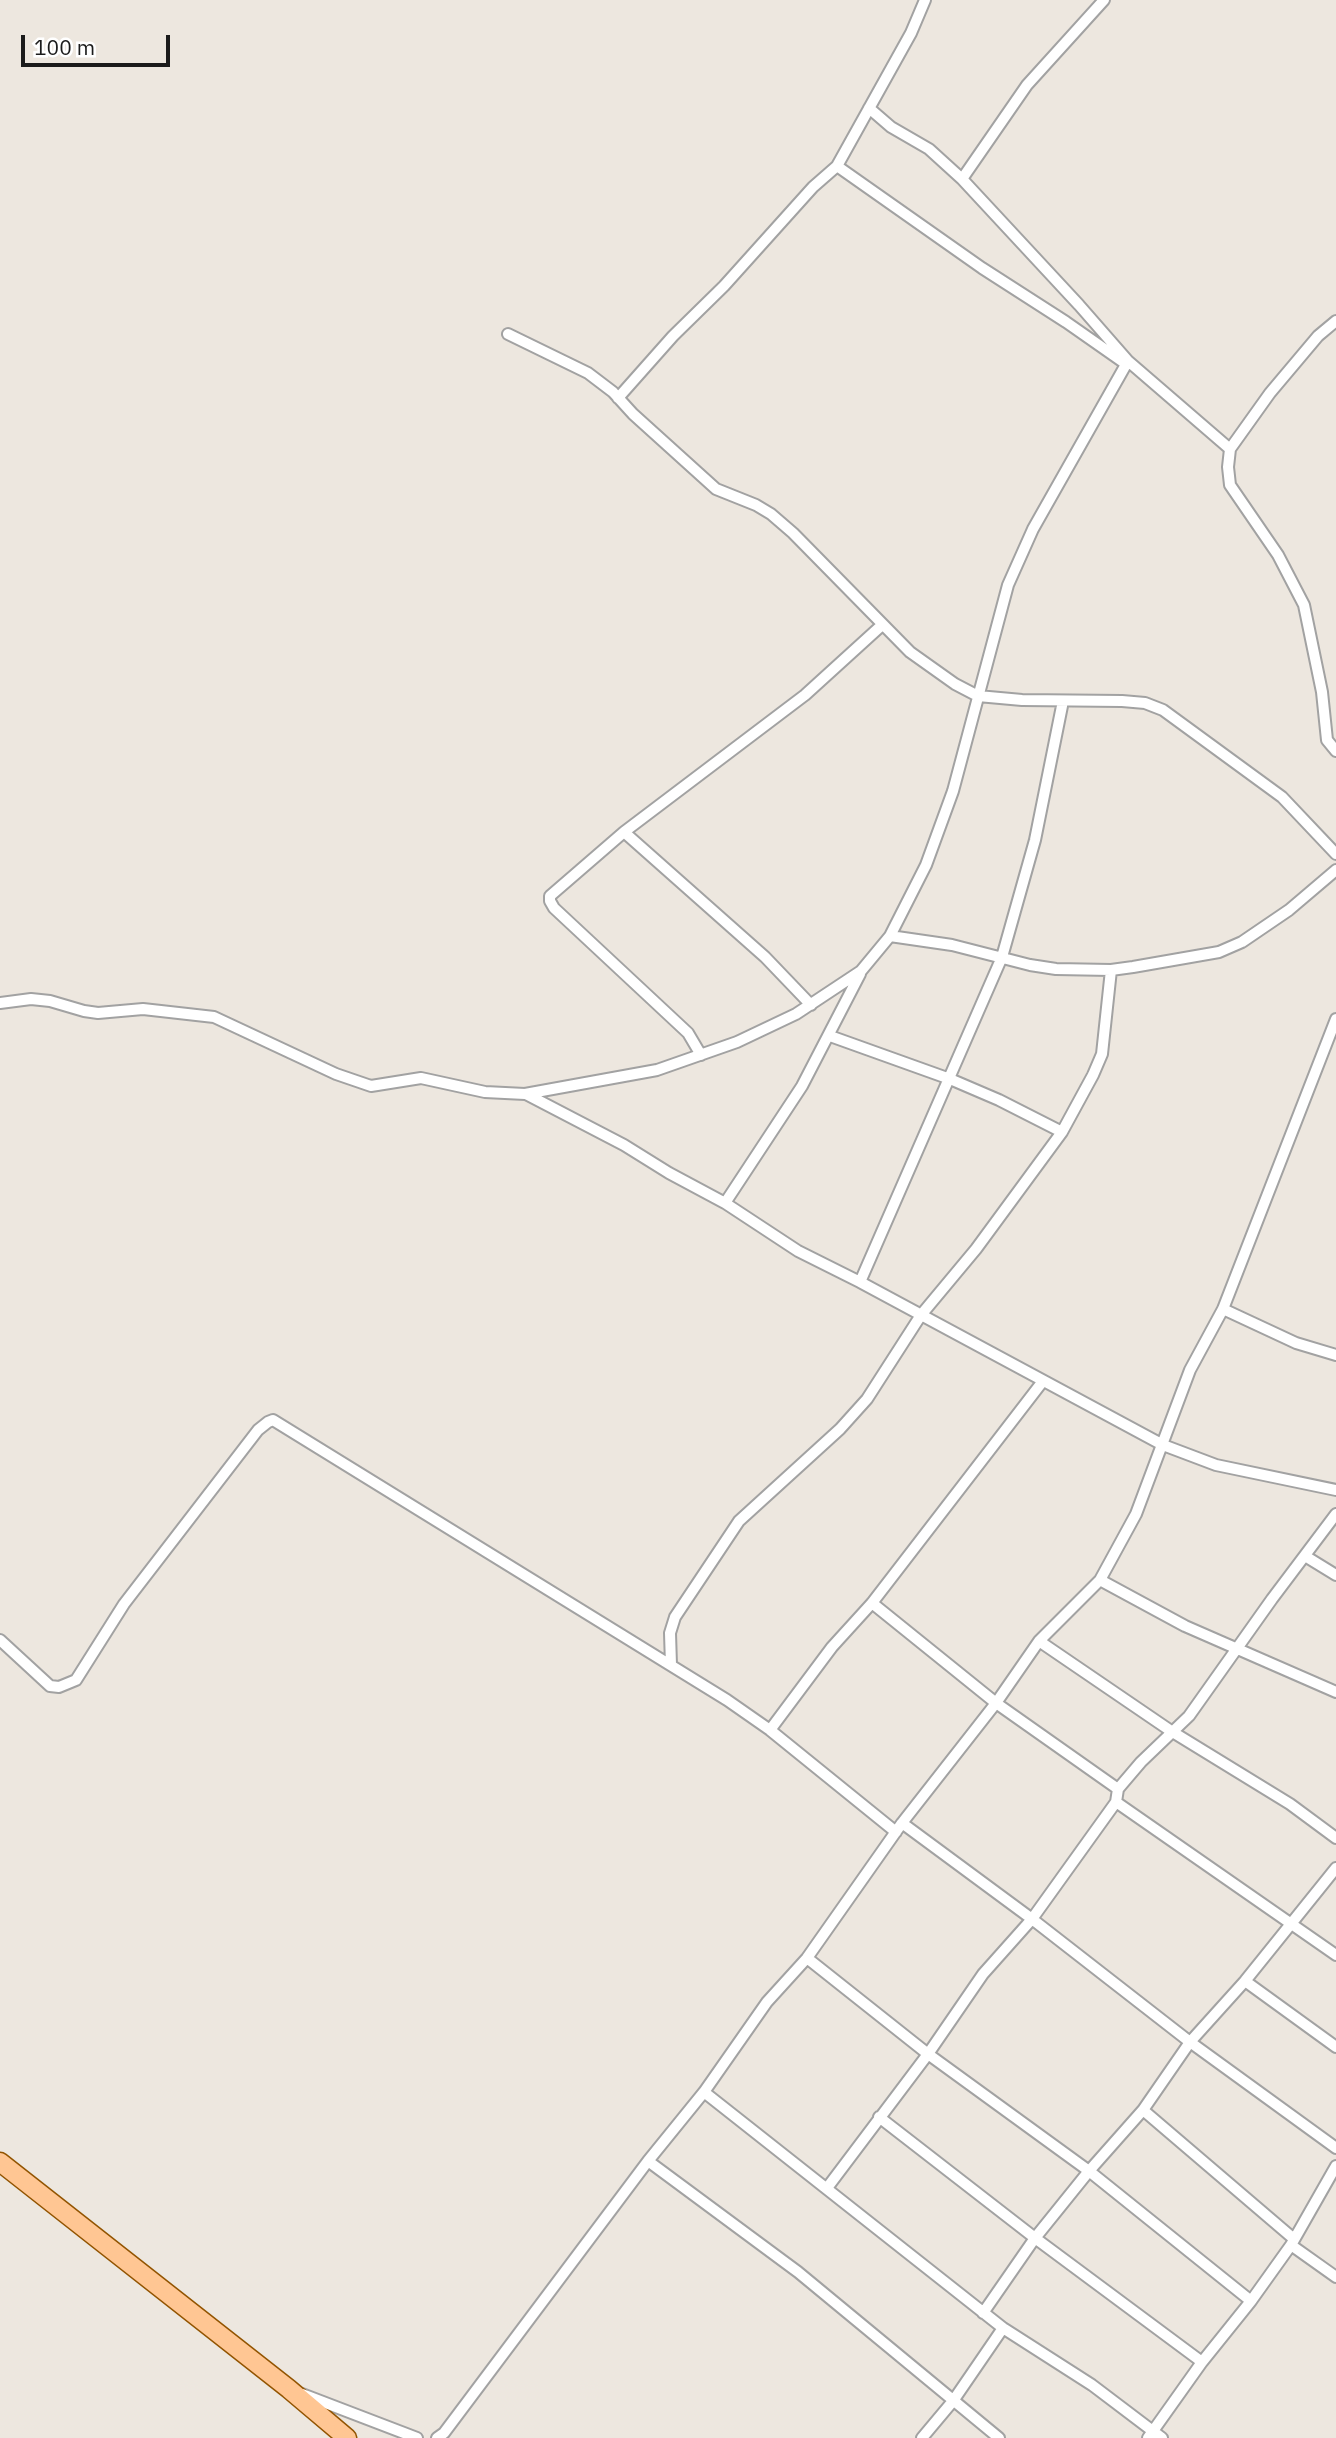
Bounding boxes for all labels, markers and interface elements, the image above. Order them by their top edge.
scale bar [24,21,173,65]
text: 100 m [34,33,95,61]

